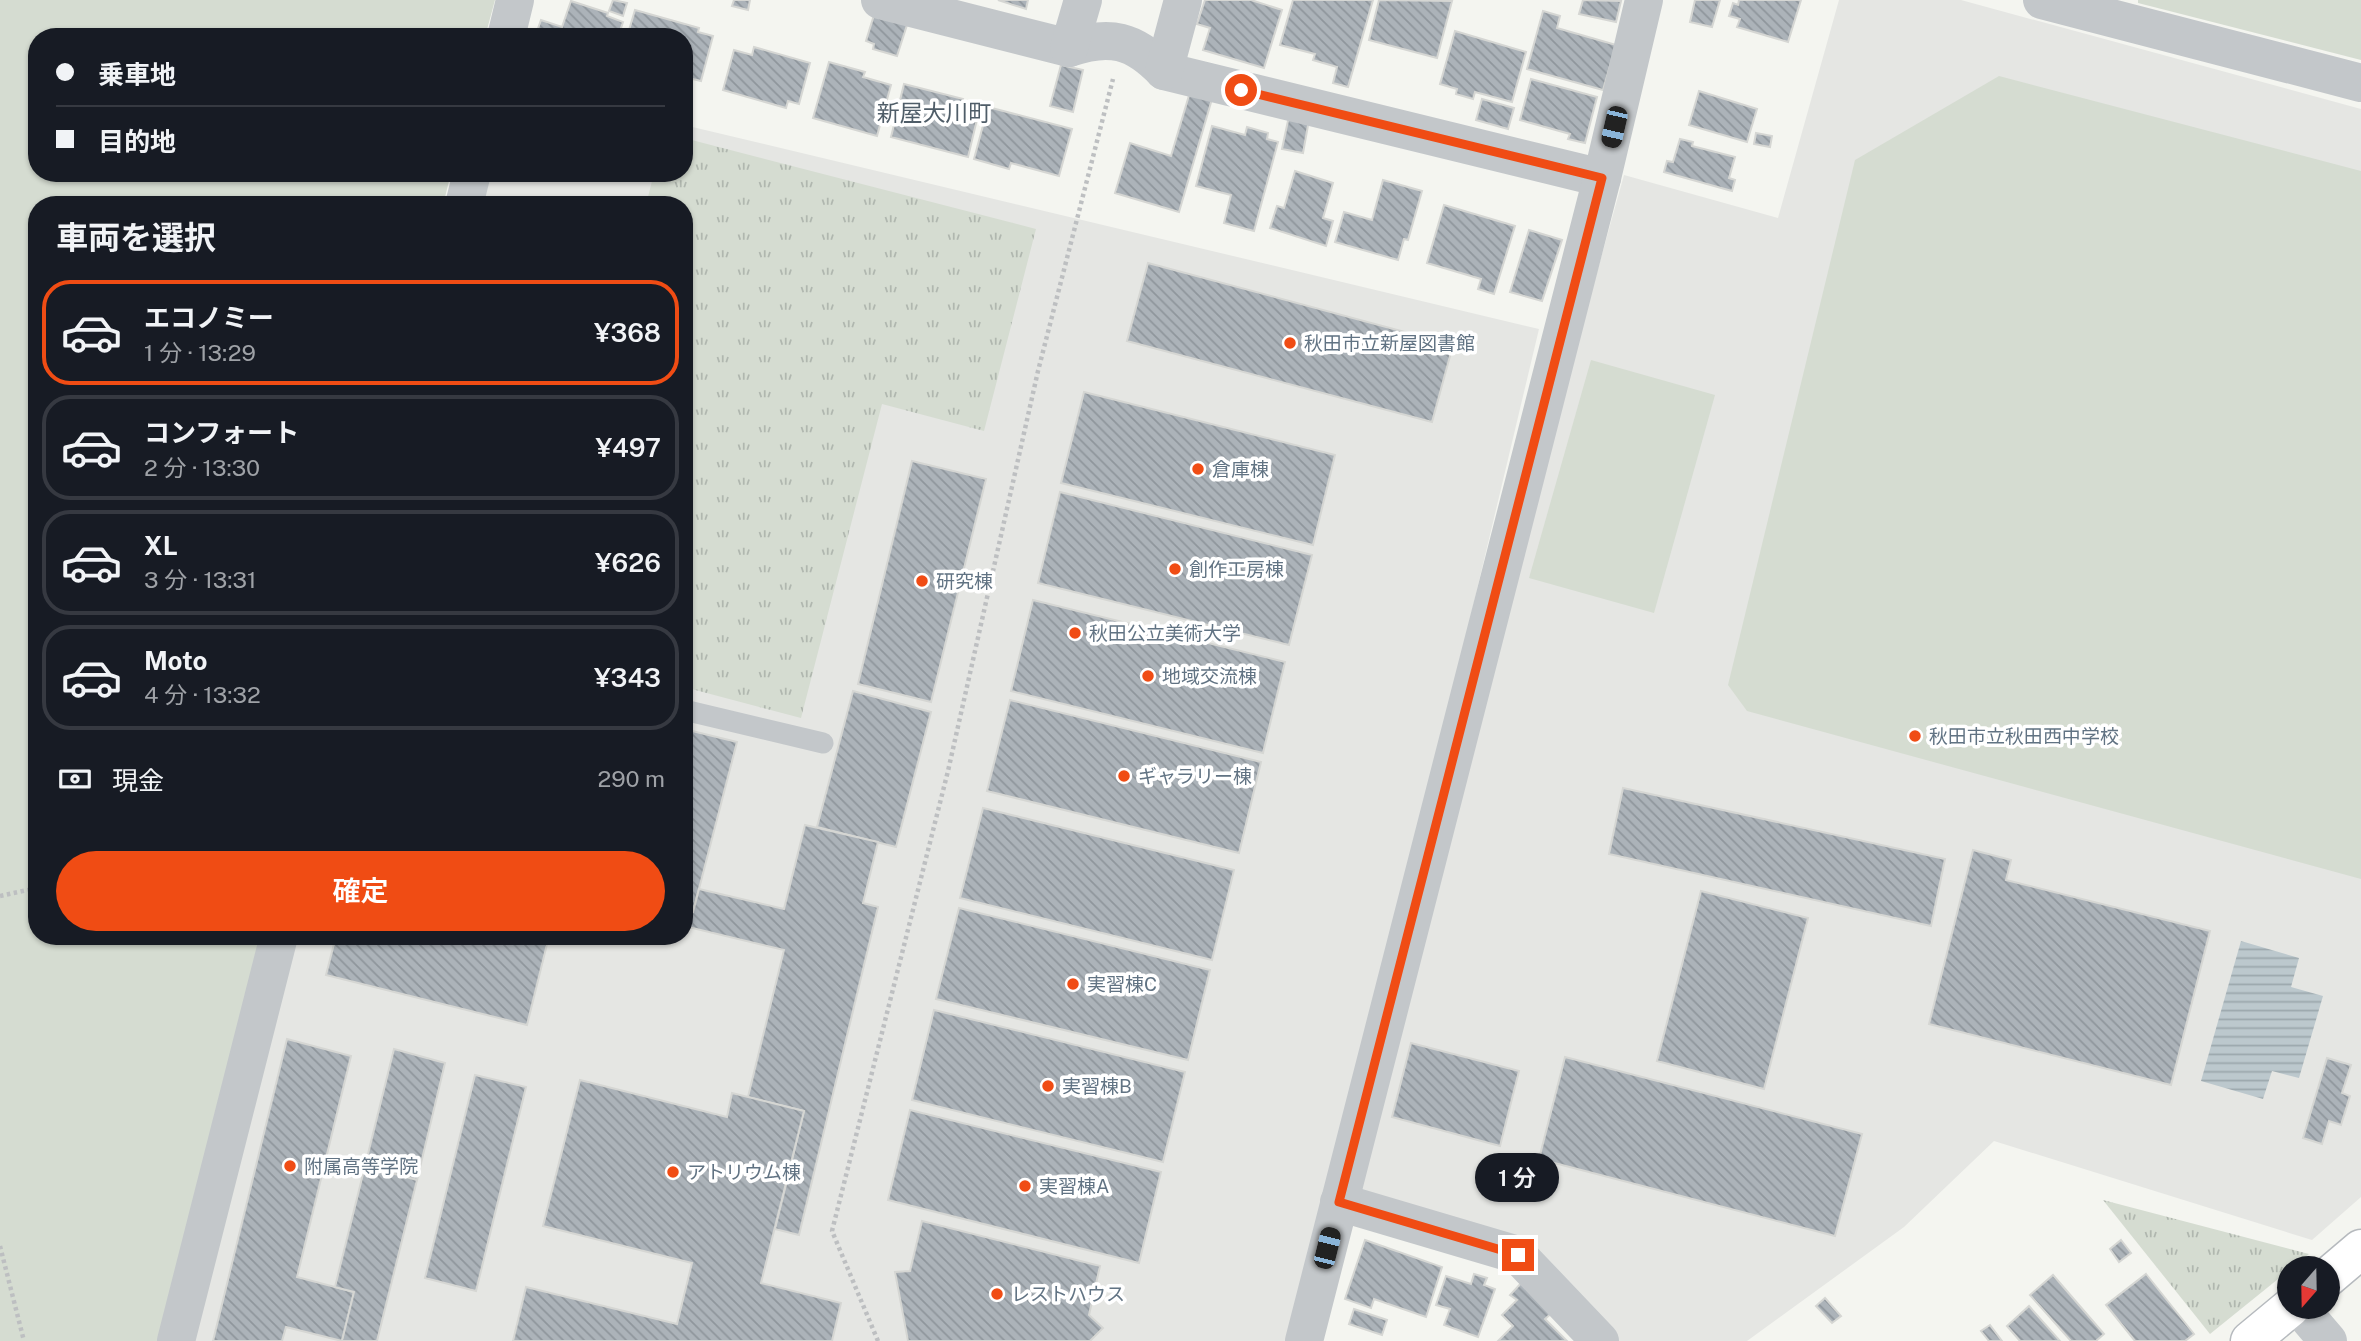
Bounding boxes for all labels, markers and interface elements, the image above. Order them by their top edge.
text: 乗車地 [98,59,176,90]
route start [1225,74,1257,106]
district label: 新屋大川町 [877,99,992,126]
car [1600,104,1629,150]
text: 目的地 [98,126,176,157]
text: 車両を選択 [56,219,216,256]
icon: car [60,301,123,364]
text: エコノミー [144,302,274,333]
text: ¥368 [594,317,661,348]
place label: 秋田市立新屋図書館 [1304,332,1475,354]
marker: 秋田市立新屋図書館 [1282,335,1298,351]
text: 1 分 · 13:29 [144,339,256,366]
icon: car [60,416,123,479]
text: コンフォート [144,417,299,448]
text: ¥497 [595,432,661,463]
text: 2 分 · 13:30 [144,454,260,481]
place label: 倉庫棟 [1212,458,1269,480]
marker: 倉庫棟 [1190,461,1206,477]
text: XL [144,530,178,561]
icon: car [60,531,123,594]
text: ¥626 [595,547,661,578]
place label: 創作工房棟 [1189,558,1284,580]
marker: 創作工房棟 [1167,561,1183,577]
text: 3 分 · 13:31 [144,566,256,593]
place label: 研究棟 [936,570,993,592]
marker: 研究棟 [914,573,930,589]
place label: 秋田公立美術大学 [1089,622,1241,644]
marker: 秋田公立美術大学 [1067,625,1083,641]
text: Moto [144,645,207,676]
icon: car [60,646,123,709]
text: ¥343 [594,662,661,693]
place label: 地域交流棟 [1162,665,1257,687]
marker: 地域交流棟 [1140,668,1156,684]
text: 4 分 · 13:32 [144,681,261,708]
place label: 秋田市立秋田西中学校 [1929,725,2119,747]
marker: 秋田市立秋田西中学校 [1907,728,1923,744]
icon: cash [56,760,94,798]
text: 現金 [112,765,164,796]
text: 290 m [598,765,665,792]
place label: ギャラリー棟 [1138,765,1252,787]
marker: ギャラリー棟 [1116,768,1132,784]
button: 確定 [56,851,665,931]
place label: 実習棟C [1087,973,1157,995]
marker: 実習棟C [1065,976,1081,992]
place label: 実習棟B [1062,1075,1132,1097]
marker: 実習棟B [1040,1078,1056,1094]
callout: 1 分 [1476,1154,1560,1202]
place label: 附属高等学院 [304,1155,418,1177]
marker: 附属高等学院 [282,1158,298,1174]
place label: アトリウム棟 [687,1161,801,1183]
marker: アトリウム棟 [665,1164,681,1180]
text: 1 分 [1498,1164,1536,1191]
place label: 実習棟A [1039,1175,1110,1197]
marker: 実習棟A [1017,1178,1033,1194]
car [1312,1225,1343,1271]
route end [1502,1239,1534,1271]
north arrow [2277,1256,2340,1320]
map controls [2277,1256,2340,1319]
place label: レストハウス [1011,1283,1125,1305]
marker: レストハウス [989,1286,1005,1302]

